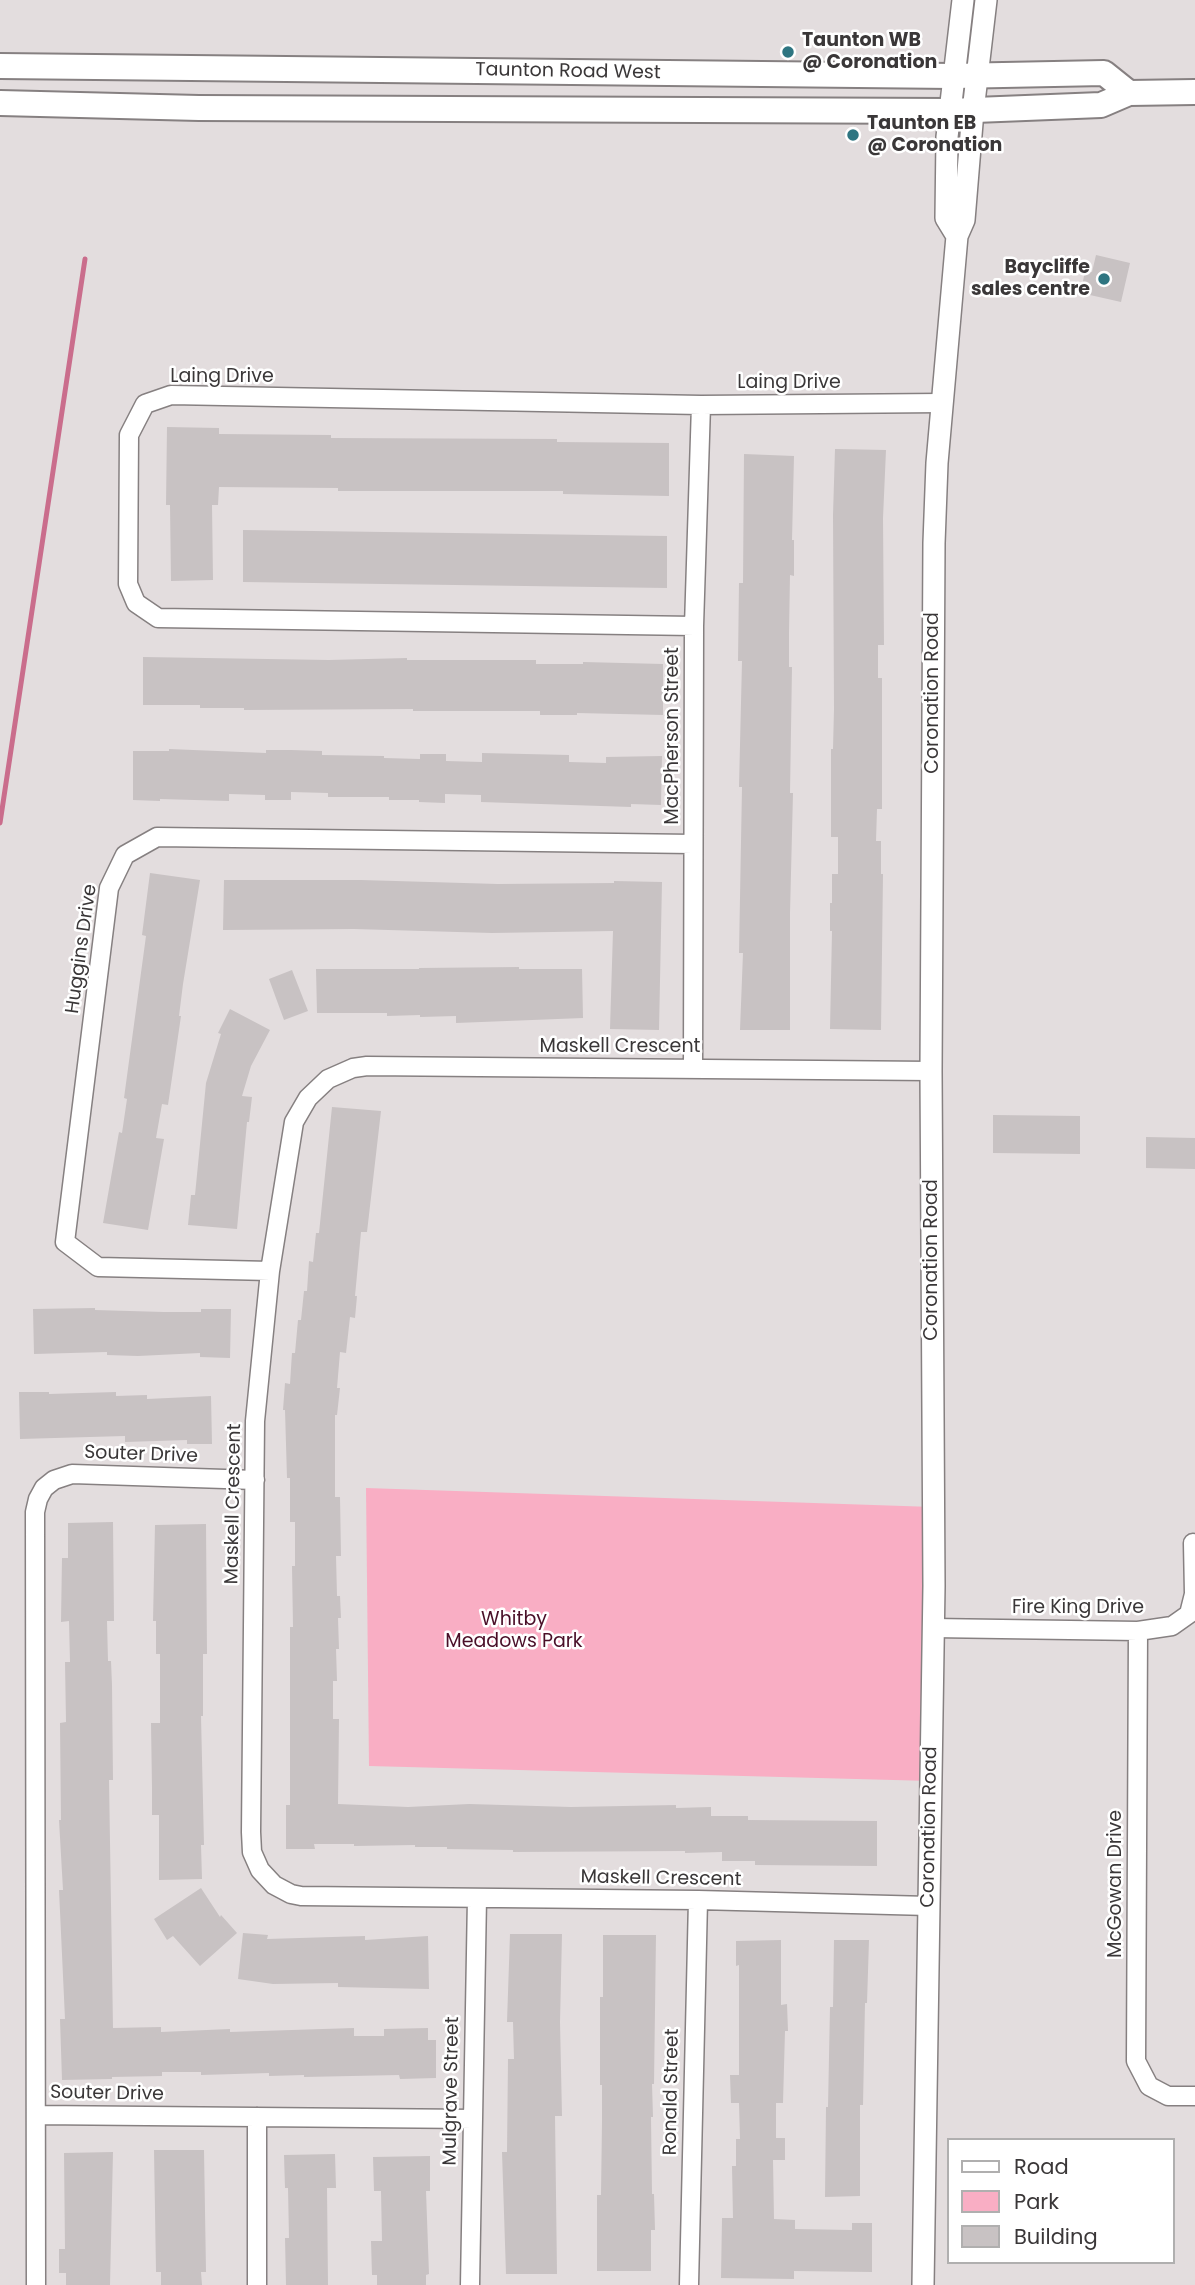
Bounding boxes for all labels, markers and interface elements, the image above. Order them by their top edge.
place label: Taunton WB @ Coronation [802,30,937,74]
marker: Taunton WB @ Coronation [780,44,796,60]
street label: Taunton Road West [475,59,661,85]
place label: Taunton EB @ Coronation [867,113,1002,157]
marker: Taunton EB @ Coronation [845,127,861,143]
place label: Baycliffe sales centre [971,257,1090,301]
marker: Baycliffe sales centre [1096,271,1112,287]
street label: Laing Drive [170,366,274,388]
street label: Laing Drive [737,372,841,394]
street label: Coronation Road [922,612,944,774]
street label: MacPherson Street [662,647,684,825]
street label: Huggins Drive [62,883,102,1015]
street label: Maskell Crescent [540,1036,700,1058]
street label: Coronation Road [921,1179,943,1341]
street label: Maskell Crescent [221,1423,247,1585]
street label: Souter Drive [84,1442,198,1468]
street label: Fire King Drive [1012,1597,1144,1619]
park label: Whitby Meadows Park [445,1609,583,1653]
street label: Coronation Road [917,1746,943,1908]
street label: McGowan Drive [1105,1810,1127,1958]
street label: Maskell Crescent [580,1866,742,1892]
street label: Mulgrave Street [439,2016,465,2166]
street label: Ronald Street [659,2028,685,2156]
street label: Souter Drive [50,2082,164,2106]
legend [946,2138,1174,2264]
text: Road [1014,2152,1069,2181]
text: Park [1014,2187,1059,2216]
text: Building [1014,2222,1098,2251]

